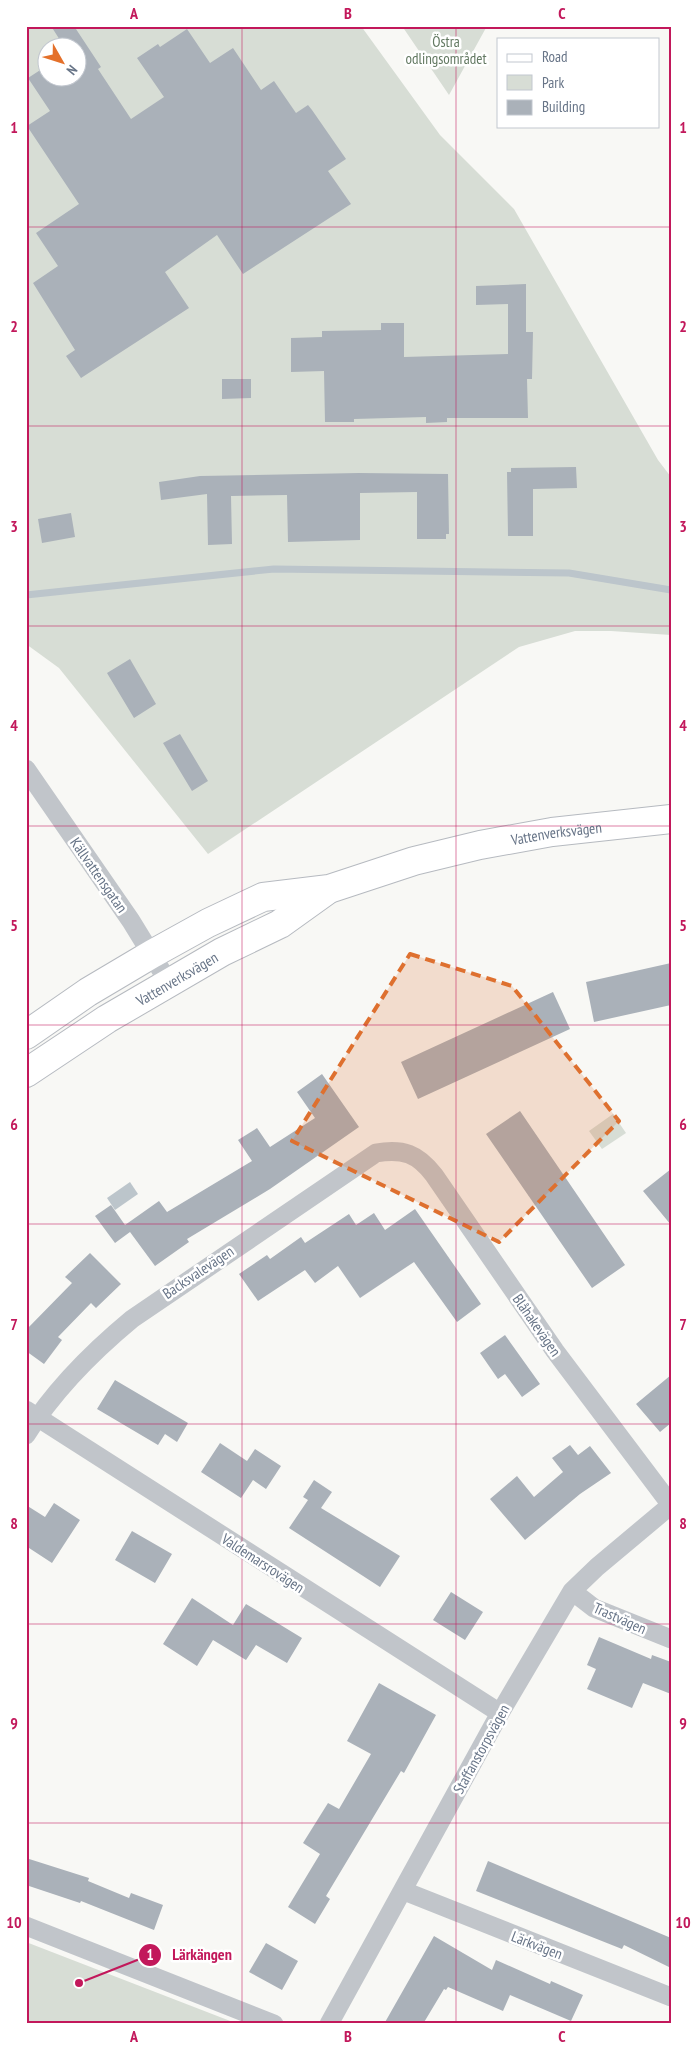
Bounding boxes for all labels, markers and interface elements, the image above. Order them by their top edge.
text: A [129,3,139,23]
text: B [344,3,352,23]
text: C [558,3,566,23]
park label: Östra odlingsområdet [405,32,487,68]
north arrow [38,38,88,88]
legend [497,38,660,128]
text: Road [542,47,568,66]
text: N [63,62,81,79]
text: Park [542,73,564,92]
text: Building [542,97,585,116]
text: 1 [10,117,18,137]
text: 1 [679,117,687,137]
text: 2 [10,316,18,336]
text: 2 [679,316,687,336]
text: 3 [10,516,18,536]
text: 3 [679,516,687,536]
text: 4 [10,715,18,735]
text: 4 [679,715,687,735]
street label: Vattenverksvägen [508,817,603,849]
street label: Källvattensgatan [66,834,132,916]
text: 5 [10,915,18,935]
text: 5 [679,915,687,935]
street label: Vattenverksvägen [132,947,221,1010]
text: 6 [10,1114,18,1134]
text: 6 [679,1114,687,1134]
street label: Backsvalevägen [159,1241,237,1303]
street label: Blåhakevägen [509,1290,565,1360]
text: 7 [10,1314,18,1334]
text: 7 [679,1314,687,1334]
text: 8 [10,1513,18,1533]
text: 8 [679,1513,687,1533]
street label: Valdemarsrovägen [217,1529,308,1597]
street label: Trastvägen [591,1598,649,1638]
street label: Staffanstorpsvägen [449,1701,513,1797]
text: 9 [10,1713,18,1733]
text: 9 [679,1713,687,1733]
text: 10 [6,1912,22,1932]
text: 10 [675,1912,691,1932]
street label: Lärkvägen [509,1927,565,1963]
callout: Lärkängen [137,1939,242,1970]
text: Lärkängen [172,1944,232,1964]
text: 1 [146,1945,154,1964]
text: A [129,2026,139,2046]
text: B [344,2026,352,2046]
text: C [558,2026,566,2046]

